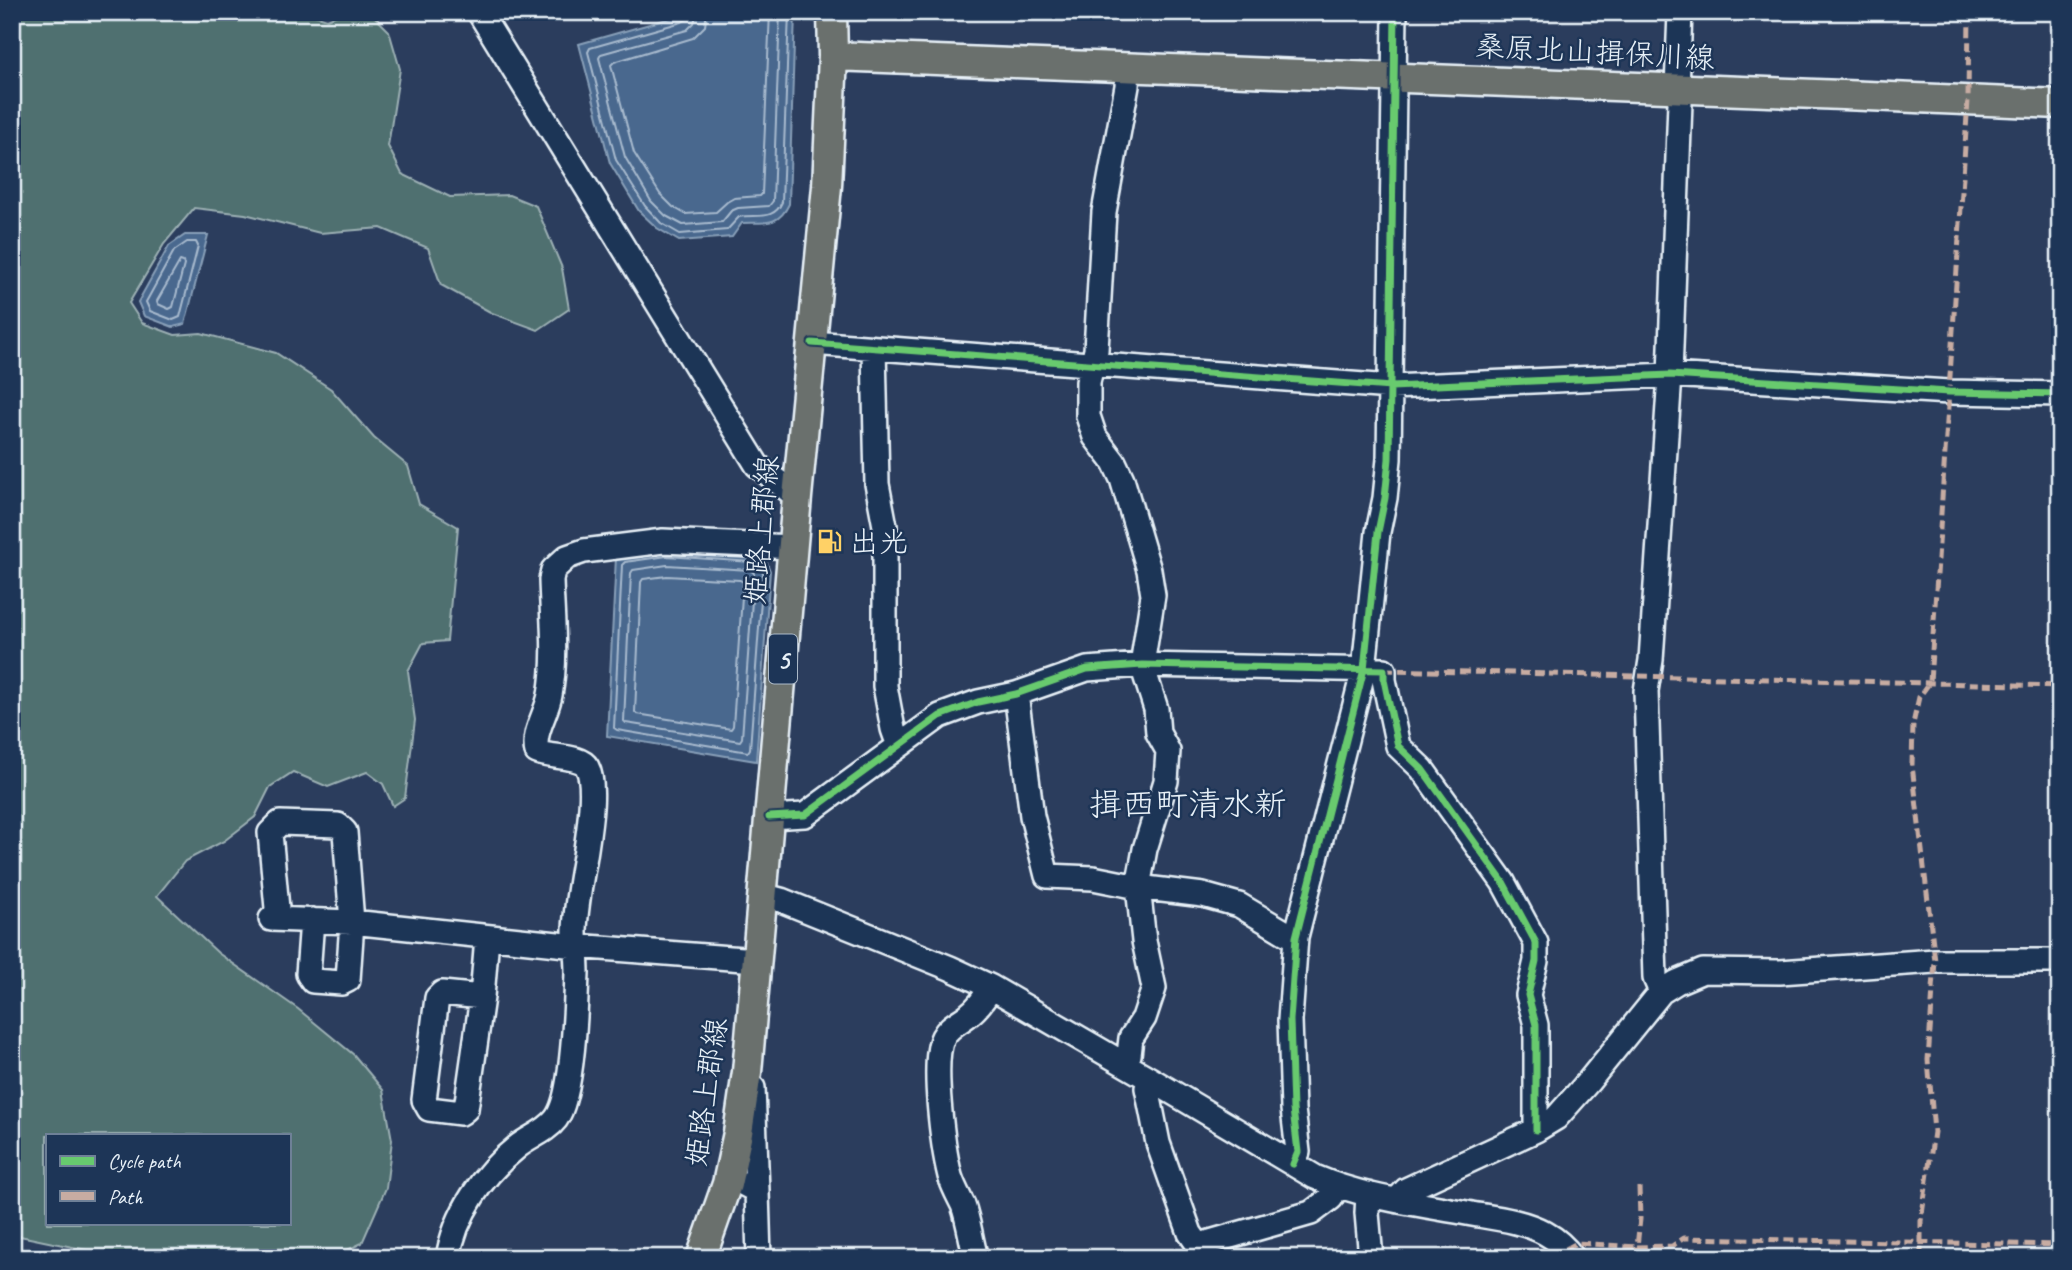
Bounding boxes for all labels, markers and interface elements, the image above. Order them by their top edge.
street label: 桑原北山揖保川線 [1474,27,1716,77]
street label: 姫路上郡線 [736,454,786,606]
place label: 出光 [849,523,909,561]
fuel station icon: 出光 [815,528,843,556]
road number: 5 [769,634,797,684]
district label: 揖西町清水新 [1089,783,1287,825]
street label: 姫路上郡線 [677,1015,735,1169]
legend [46,1134,290,1224]
text: Cycle path [108,1148,181,1174]
text: Path [108,1184,144,1210]

